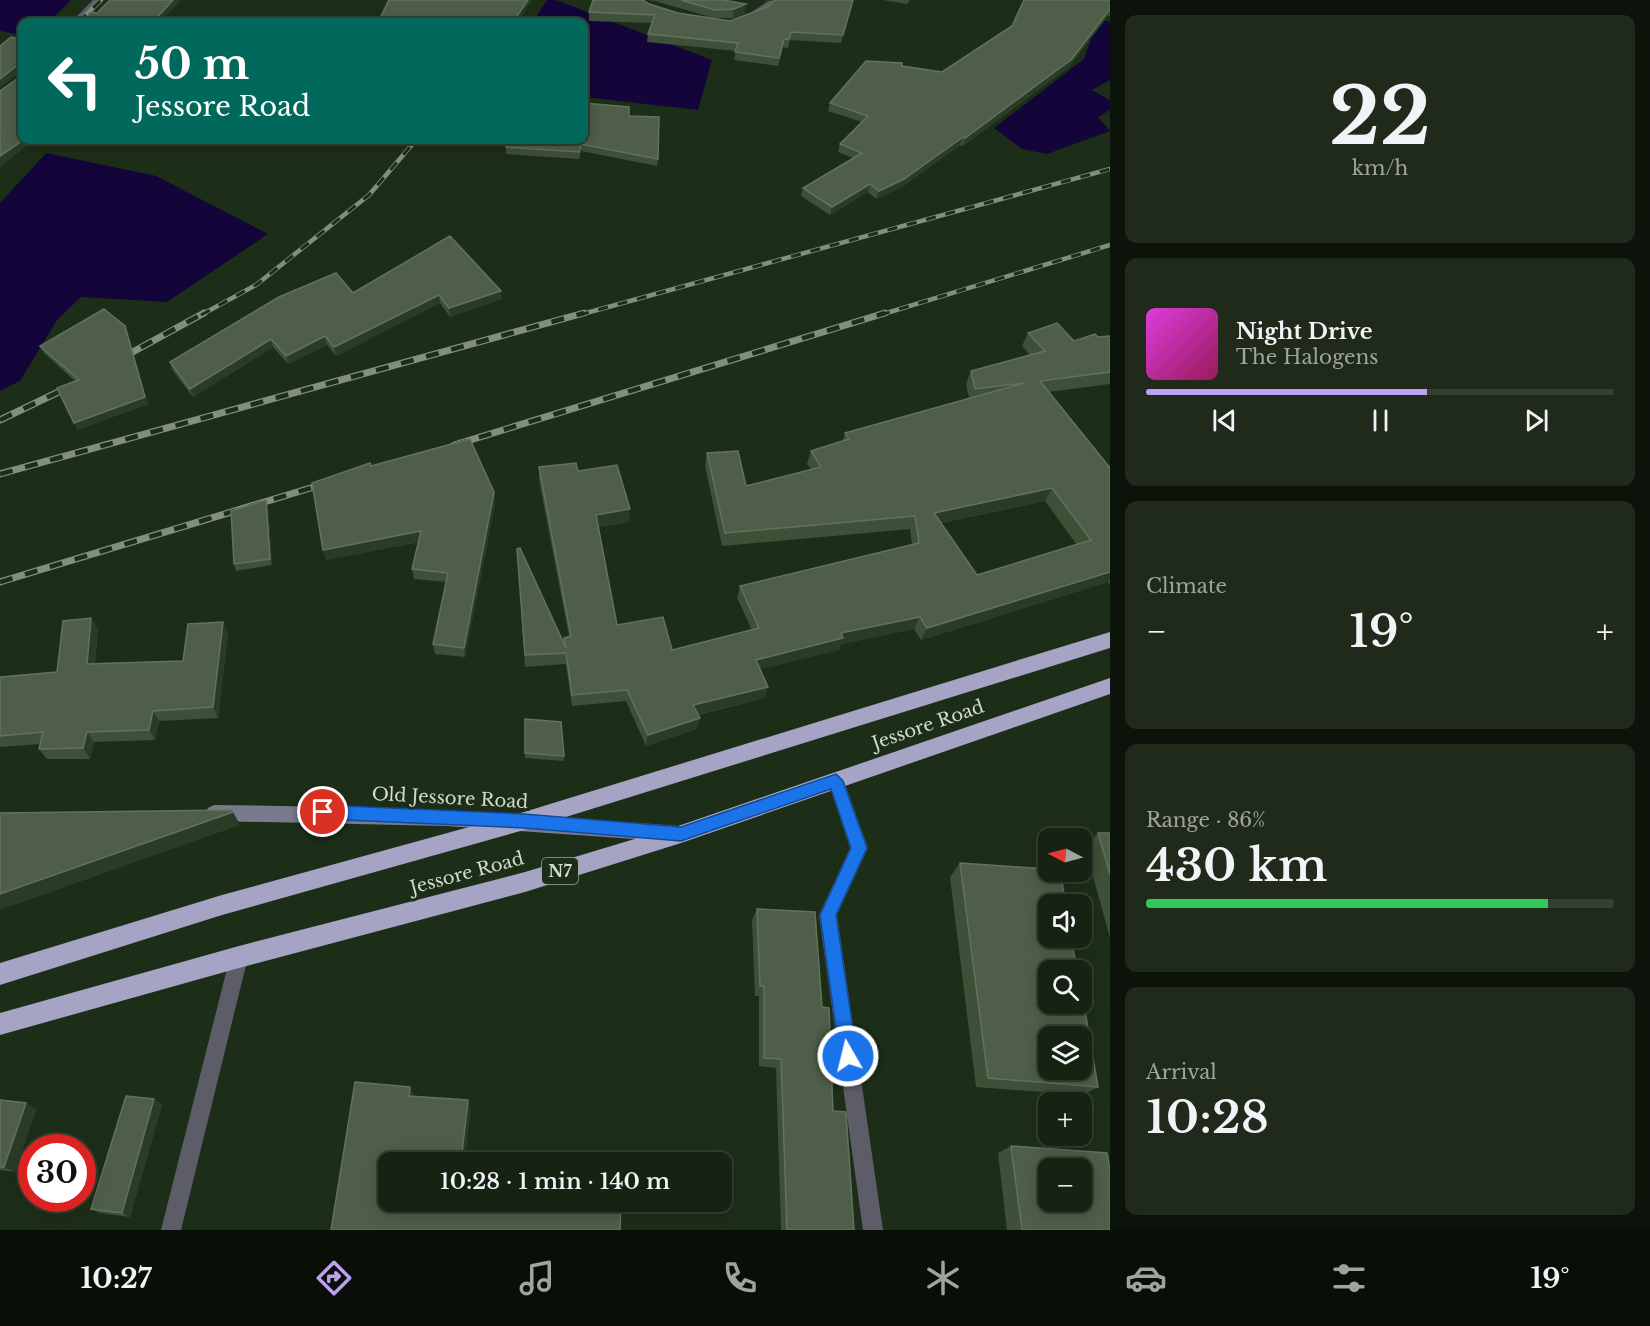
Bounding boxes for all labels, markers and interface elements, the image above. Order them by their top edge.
text: 50 m [135,38,249,90]
icon: left [36,42,114,120]
text: 22 [1329,68,1431,165]
text: Jessore Road [135,90,310,123]
text: km/h [1352,156,1408,180]
text: Night Drive [1236,318,1373,345]
text: The Halogens [1236,345,1378,369]
icon: previous [1208,404,1241,437]
icon: pause [1364,404,1397,437]
icon: next [1520,404,1553,437]
text: Climate [1146,574,1227,598]
text: 19° [1349,603,1414,659]
text: − [1146,611,1167,652]
text: + [1596,611,1614,652]
street label: Jessore Road [867,696,987,755]
street label: Old Jessore Road [371,783,529,813]
pin [297,786,348,837]
icon: arrive [306,795,339,828]
text: Range · 86% [1146,808,1266,832]
north arrow [1038,828,1092,882]
map controls [1038,828,1092,1212]
text: 430 km [1146,837,1327,893]
street label: Jessore Road [406,847,526,899]
road number: N7 [542,858,578,884]
button: sound [1038,894,1092,948]
button: search [1038,960,1092,1014]
position arrow [816,1024,880,1088]
button: layers [1038,1026,1092,1080]
text: Arrival [1146,1060,1217,1084]
text: 10:28 [1146,1089,1269,1145]
button: + [1038,1092,1092,1146]
speed limit sign: 30 [18,1134,96,1212]
button: − [1038,1158,1092,1212]
text: 10:28 · 1 min · 140 m [440,1168,670,1195]
icon: directions [313,1257,355,1299]
icon: music [516,1257,558,1299]
icon: phone [719,1257,761,1299]
icon: climate [922,1257,964,1299]
icon: car [1125,1257,1167,1299]
icon: filters [1328,1257,1370,1299]
text: 10:27 [80,1262,152,1295]
text: 19° [1530,1262,1569,1295]

